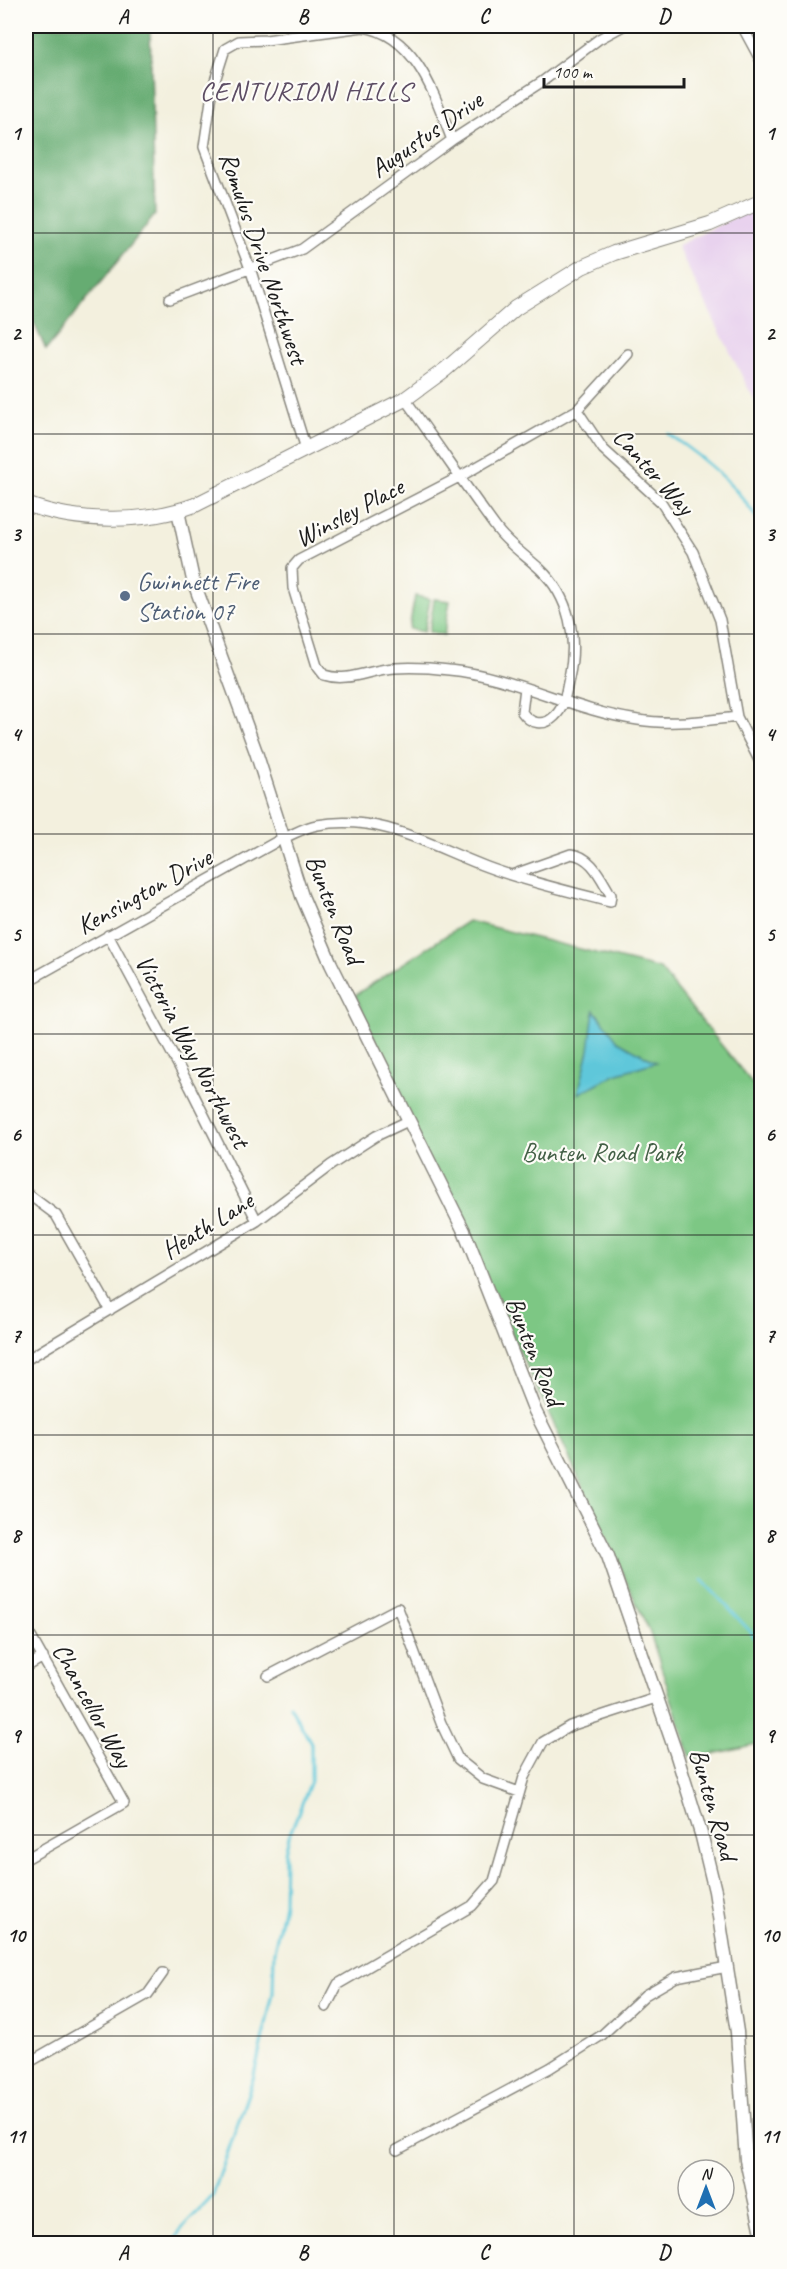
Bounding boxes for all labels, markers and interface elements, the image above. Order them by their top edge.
text: A [118,4,130,29]
text: B [298,4,310,29]
text: C [479,4,491,29]
text: D [658,4,672,29]
scale bar [544,51,684,89]
text: 100 m [553,61,594,83]
district label: CENTURION HILLS [200,74,416,108]
street label: Augustus Drive [364,83,490,185]
text: 1 [12,121,23,146]
text: 1 [766,121,777,146]
street label: Romulus Drive Northwest [212,148,316,371]
text: 2 [12,321,23,346]
text: 2 [766,321,777,346]
street label: Canter Way [606,421,703,523]
street label: Winsley Place [289,469,411,555]
text: 3 [12,522,23,547]
text: 3 [766,522,777,547]
place label: Gwinnett Fire Station 07 [137,565,261,628]
marker: Gwinnett Fire Station 07 [118,589,132,603]
text: 4 [12,722,24,747]
text: 4 [766,722,778,747]
street label: Kensington Drive [71,840,219,942]
street label: Bunten Road [298,850,373,972]
text: 5 [12,922,23,947]
text: 5 [766,922,777,947]
street label: Victoria Way Northwest [128,949,259,1156]
text: 6 [11,1122,22,1147]
text: 6 [765,1122,776,1147]
park label: Bunten Road Park [522,1136,685,1169]
street label: Heath Lane [155,1183,261,1266]
street label: Bunten Road [498,1292,573,1414]
text: 7 [12,1323,23,1348]
text: 7 [766,1323,777,1348]
text: 8 [12,1523,24,1548]
text: 8 [766,1523,778,1548]
street label: Chancellor Way [45,1637,141,1775]
text: 9 [12,1723,23,1748]
text: 9 [766,1723,777,1748]
street label: Bunten Road [682,1745,746,1867]
text: 10 [7,1923,27,1948]
text: 10 [761,1923,781,1948]
text: 11 [7,2124,27,2149]
text: 11 [761,2124,781,2149]
north arrow [676,2158,736,2218]
text: N [701,2164,714,2184]
text: A [118,2240,130,2265]
text: B [298,2240,310,2265]
text: C [479,2240,491,2265]
text: D [658,2240,672,2265]

